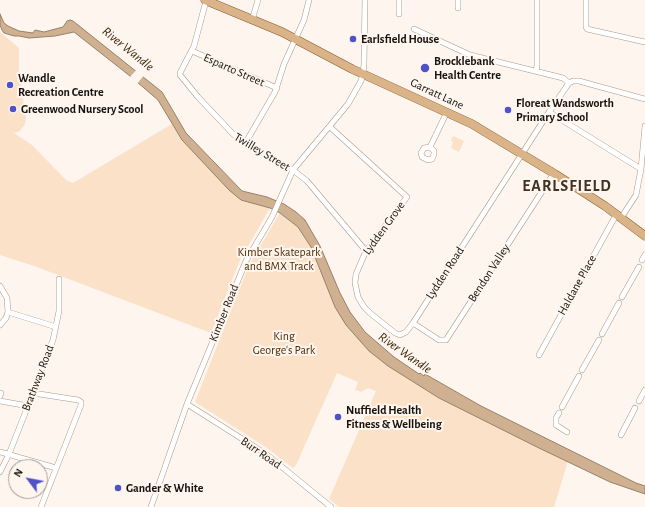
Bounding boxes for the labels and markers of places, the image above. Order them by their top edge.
place label: Earlsfield House [361,32,439,46]
marker: Earlsfield House [348,34,358,44]
place label: Brocklebank Health Centre [434,54,501,82]
marker: Brocklebank Health Centre [419,62,431,74]
place label: Wandle Recreation Centre [18,71,104,99]
marker: Wandle Recreation Centre [5,80,15,90]
place label: Floreat Wandsworth Primary School [516,96,614,124]
place label: Greenwood Nursery Scool [21,102,144,116]
marker: Greenwood Nursery Scool [8,104,18,114]
marker: Floreat Wandsworth Primary School [503,105,513,115]
place label: Nuffield Health Fitness & Wellbeing [346,403,442,431]
marker: Nuffield Health Fitness & Wellbeing [333,412,343,422]
place label: Gander & White [126,481,203,495]
marker: Gander & White [113,483,123,493]

